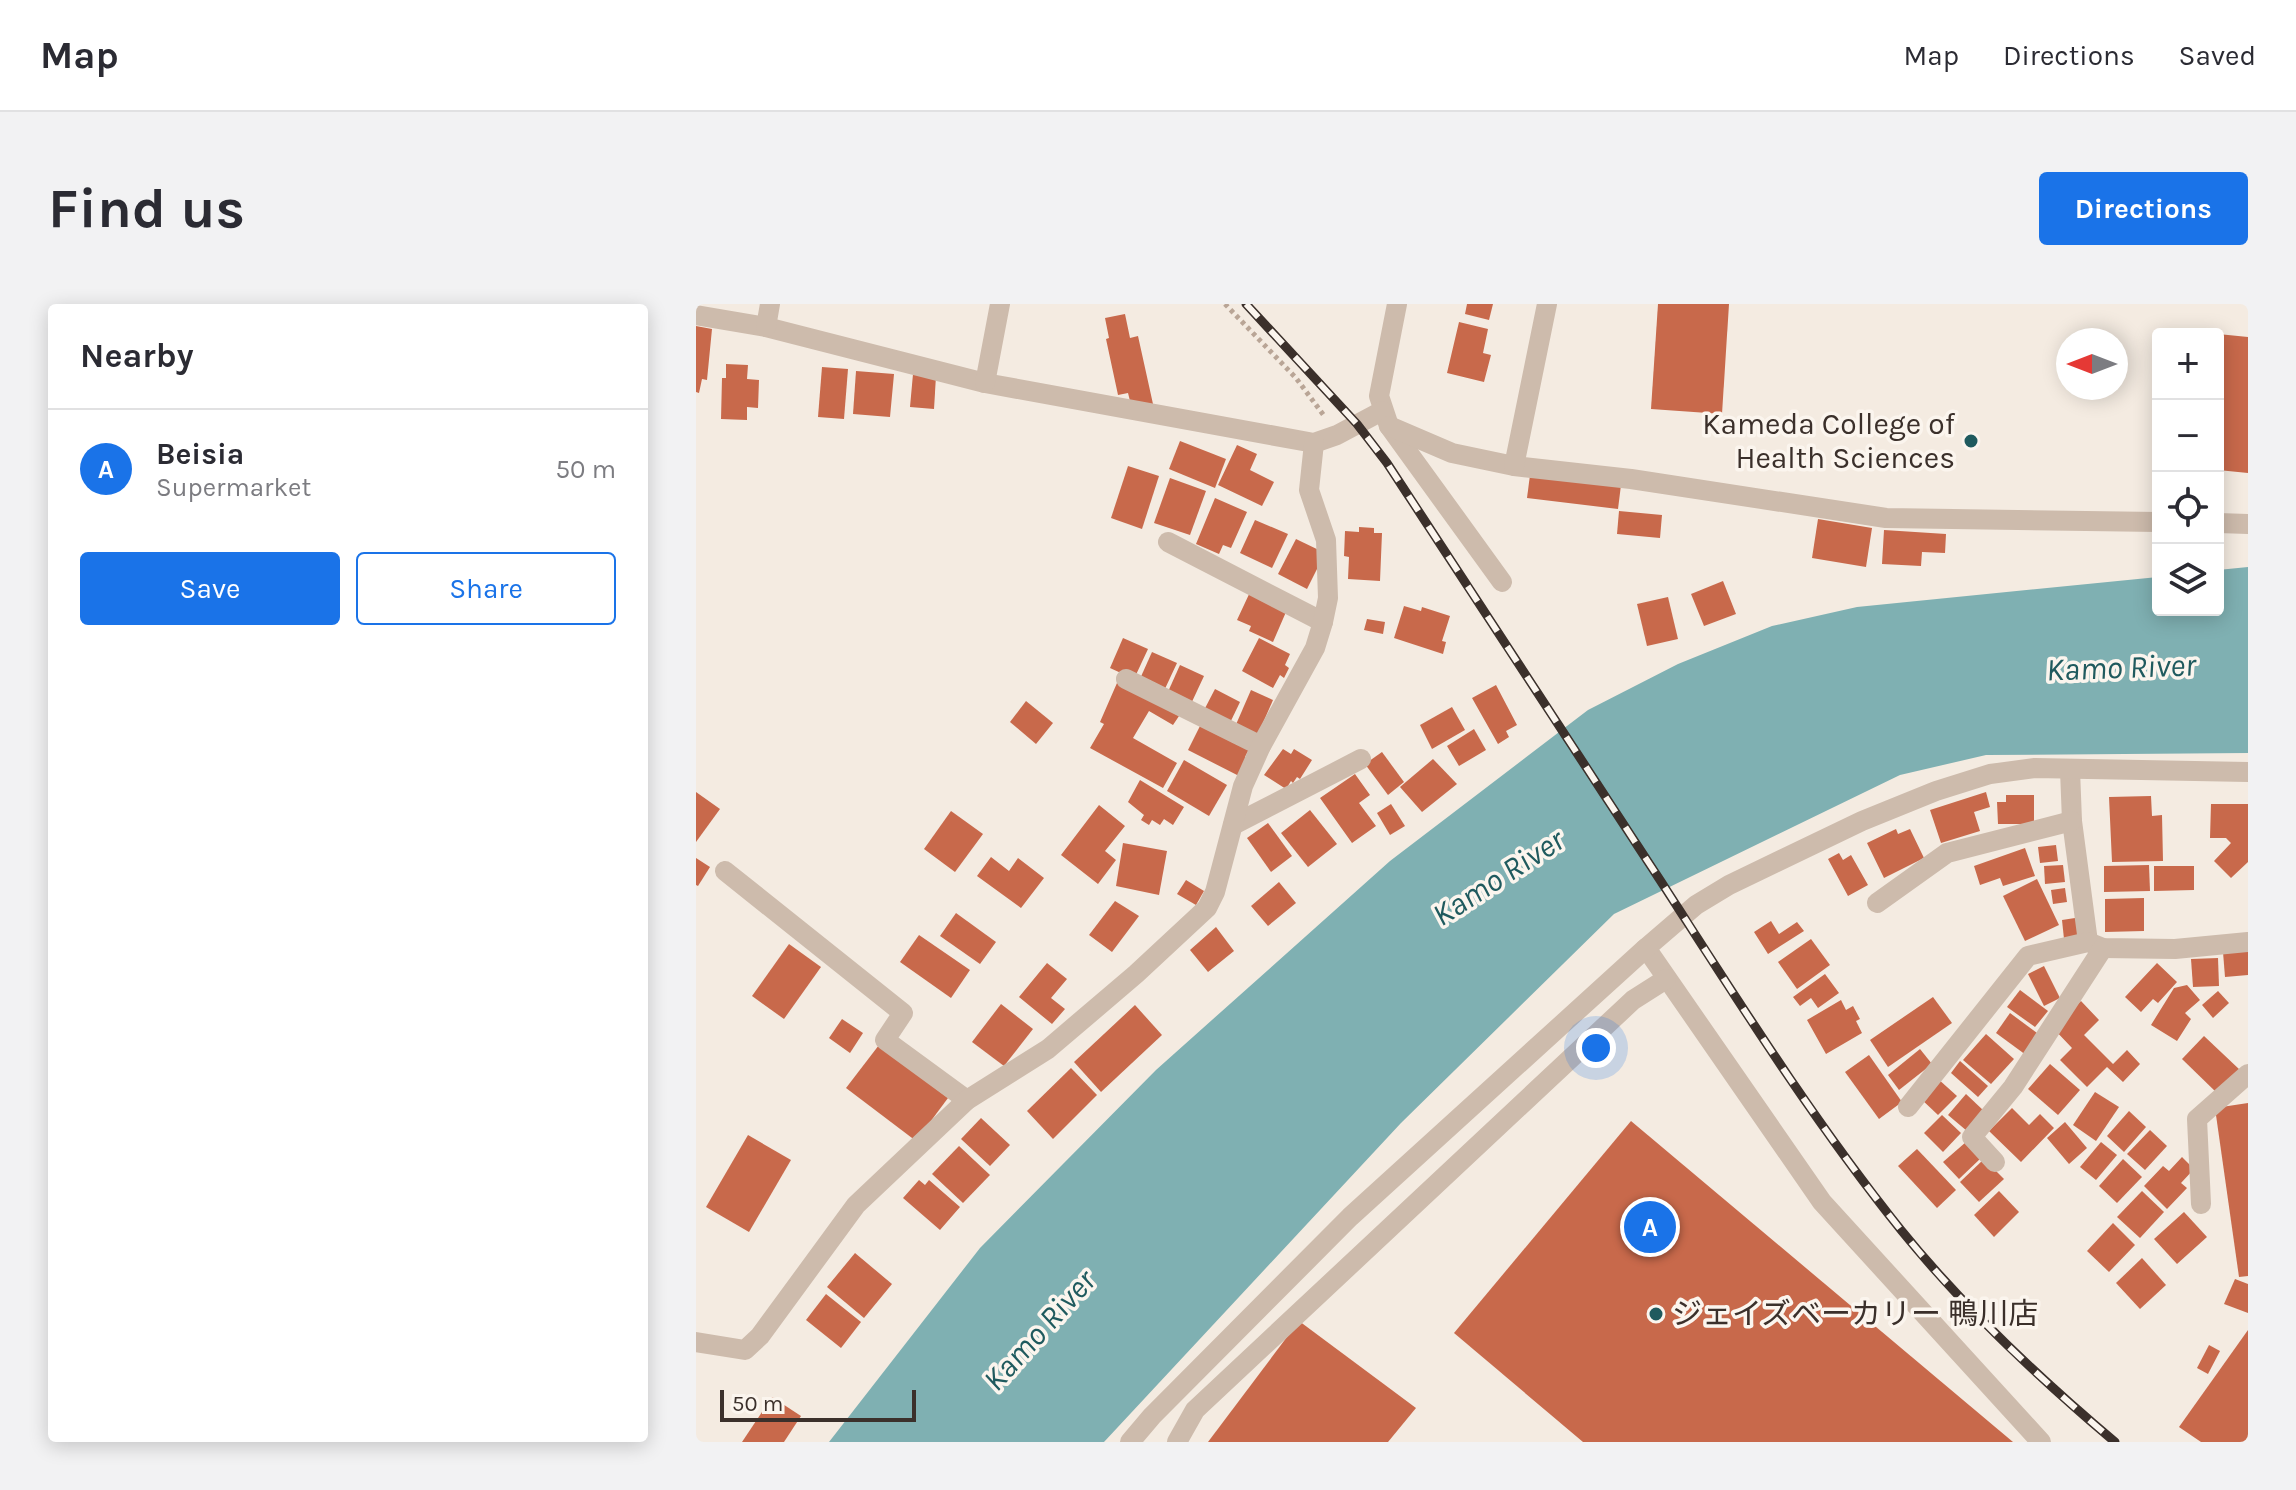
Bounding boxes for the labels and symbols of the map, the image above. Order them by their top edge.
north arrow [2056,328,2128,400]
place label: Kameda College of Health Sciences [1702,406,1956,476]
marker: Kameda College of Health Sciences [1962,432,1980,450]
water label: Kamo River [2046,646,2197,689]
water label: Kamo River [1425,821,1572,934]
your location [1576,1028,1616,1068]
pin: A [1624,1197,1676,1257]
water label: Kamo River [976,1262,1104,1398]
place label: ジェイズベーカリー 鴨川店 [1672,1296,2038,1332]
marker: ジェイズベーカリー 鴨川店 [1647,1305,1665,1323]
scale bar [720,1386,916,1422]

